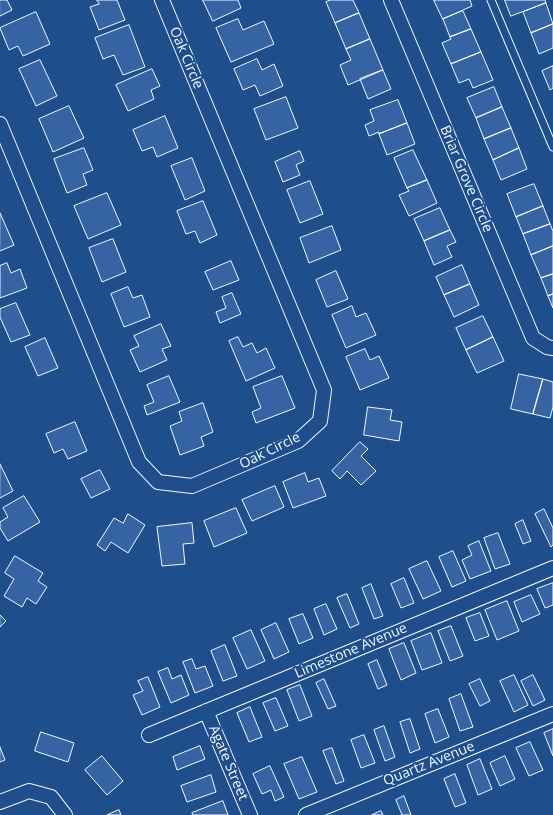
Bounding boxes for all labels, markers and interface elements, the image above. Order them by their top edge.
street label: Oak Circle [165,24,207,92]
street label: Briar Grove Circle [436,123,496,235]
street label: Oak Circle [237,429,303,473]
street label: Limestone Avenue [292,620,410,682]
street label: Agate Street [205,723,251,803]
street label: Quartz Avenue [381,738,477,790]

